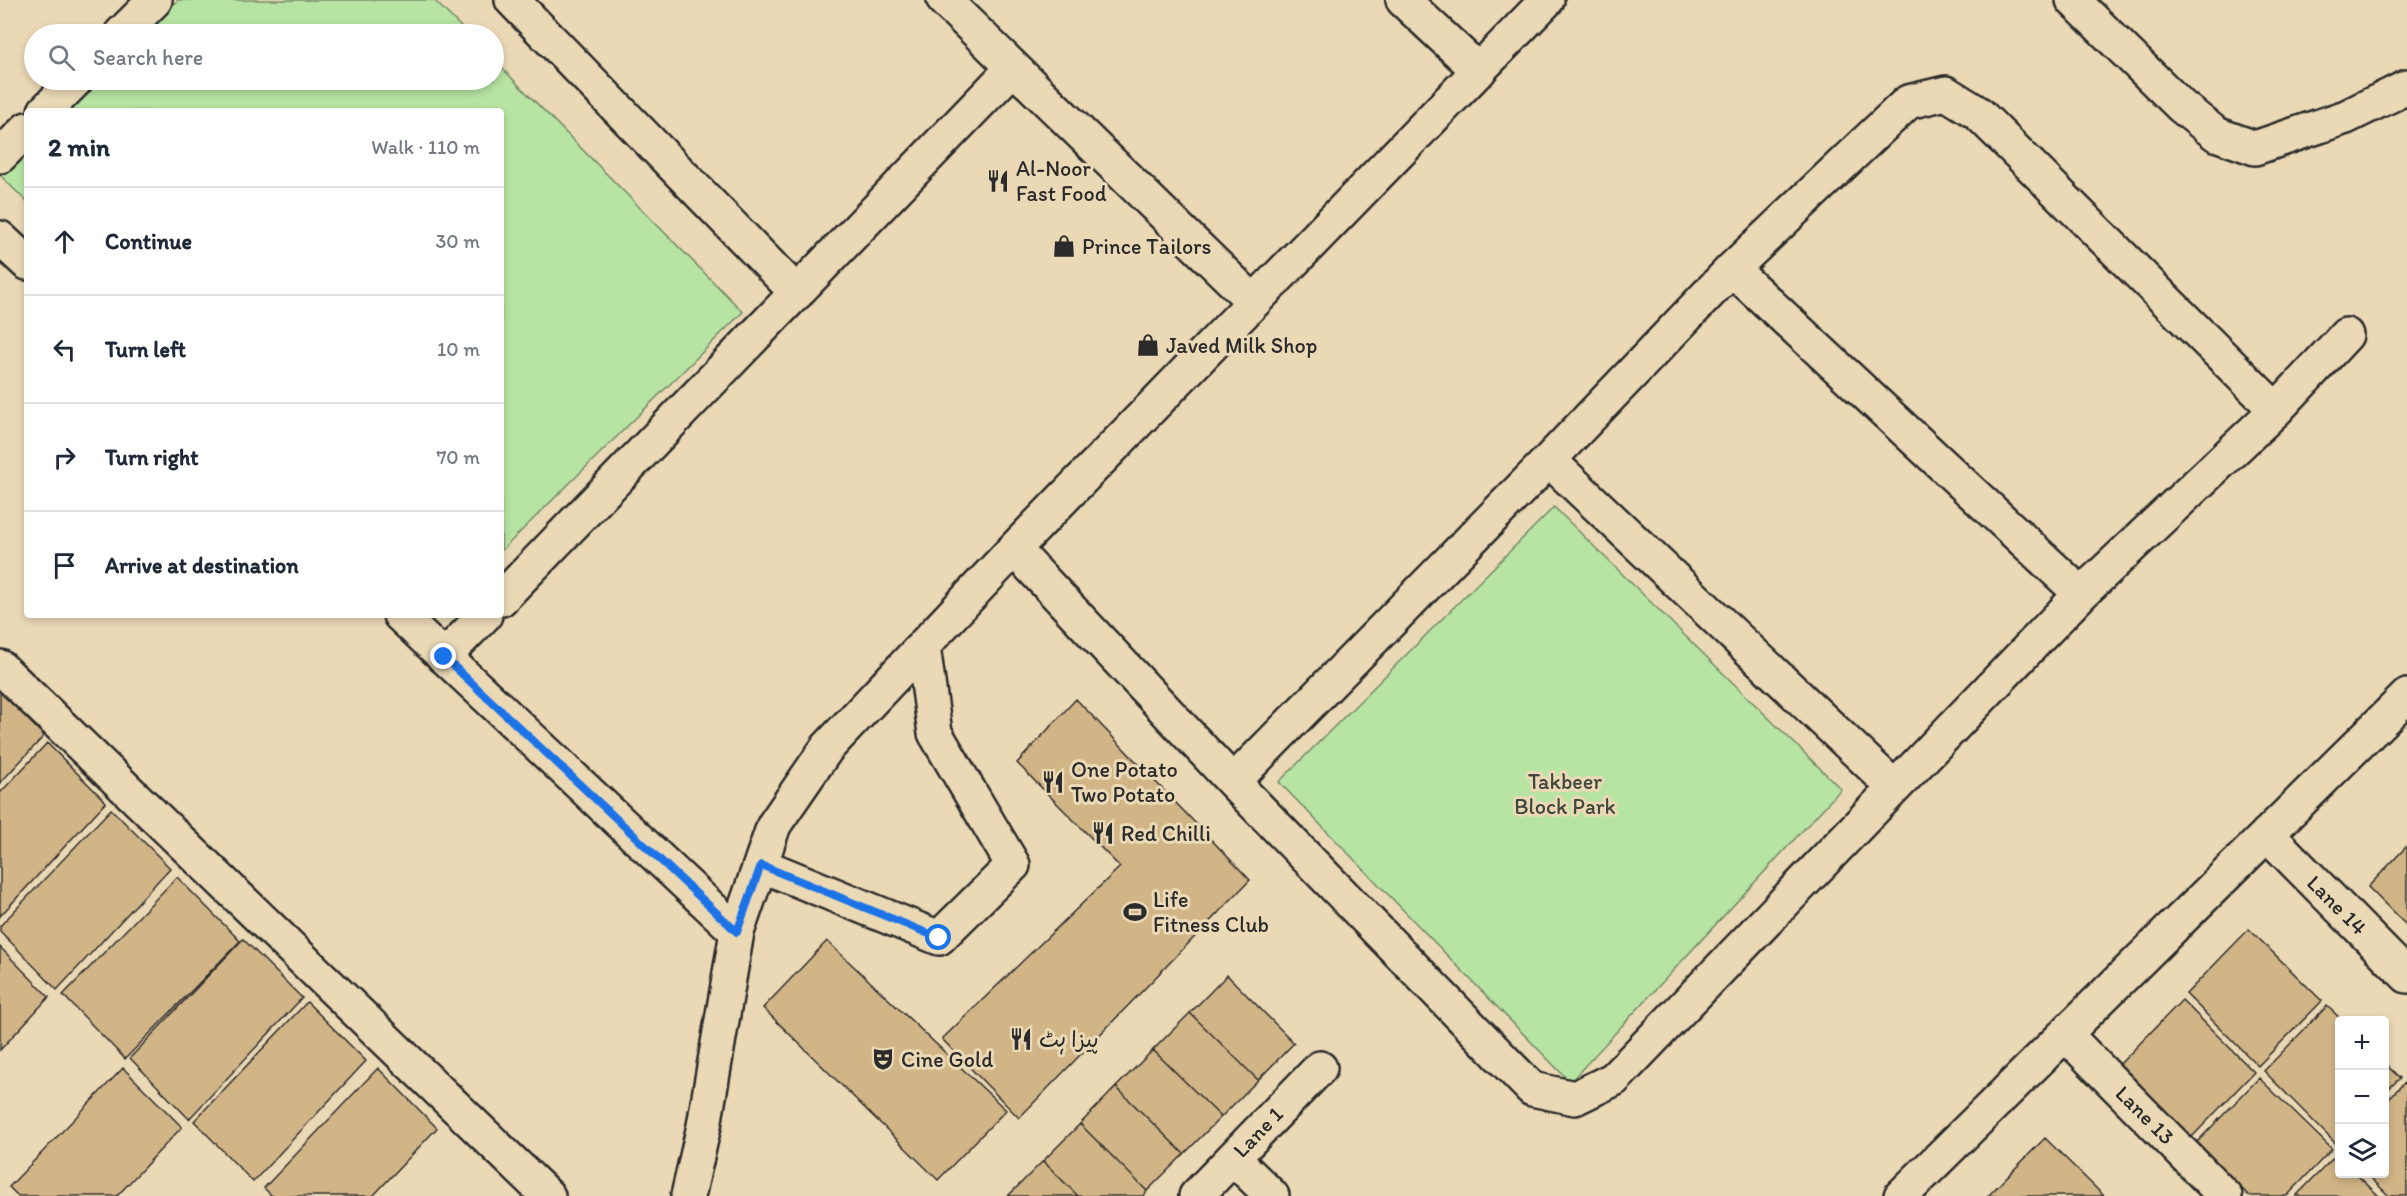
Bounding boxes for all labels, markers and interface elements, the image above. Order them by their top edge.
search box [24,24,504,90]
icon: search [45,41,78,74]
text: Search here [93,44,203,71]
text: 2 min [48,131,110,163]
text: Walk · 110 m [371,135,480,159]
place label: Al-Noor Fast Food [1016,155,1107,207]
restaurant icon: Al-Noor Fast Food [985,168,1011,194]
icon: ahead [48,225,81,258]
text: Continue [105,228,192,255]
text: 30 m [435,229,480,253]
shop icon: Prince Tailors [1051,233,1077,259]
place label: Prince Tailors [1082,233,1211,260]
shop icon: Javed Milk Shop [1135,332,1161,358]
place label: Javed Milk Shop [1166,332,1317,359]
icon: left [48,333,81,366]
text: Turn left [105,336,186,363]
text: 10 m [437,337,480,361]
icon: right [48,441,81,474]
text: Turn right [105,444,199,471]
text: 70 m [436,445,480,469]
icon: arrive [48,549,81,582]
text: Arrive at destination [105,552,299,579]
route end [430,643,456,669]
place label: One Potato Two Potato [1071,756,1178,808]
park label: Takbeer Block Park [1514,768,1616,820]
restaurant icon: One Potato Two Potato [1040,769,1066,795]
restaurant icon: Red Chilli [1090,820,1116,846]
place label: Red Chilli [1121,820,1211,847]
street label: Lane 14 [2301,869,2373,941]
place label: Life Fitness Club [1153,886,1269,938]
sports icon: Life Fitness Club [1122,899,1148,925]
route start [925,924,951,950]
map controls [2335,1016,2389,1178]
button: + [2335,1016,2389,1070]
restaurant icon: پیزا ہٹ [1008,1026,1034,1052]
place label: پیزا ہٹ [1039,1026,1099,1055]
theatre icon: Cine Gold [870,1046,896,1072]
place label: Cine Gold [901,1046,993,1073]
button: − [2335,1070,2389,1124]
street label: Lane 13 [2110,1080,2180,1150]
street label: Lane 1 [1227,1101,1289,1163]
button: layers [2335,1124,2389,1178]

